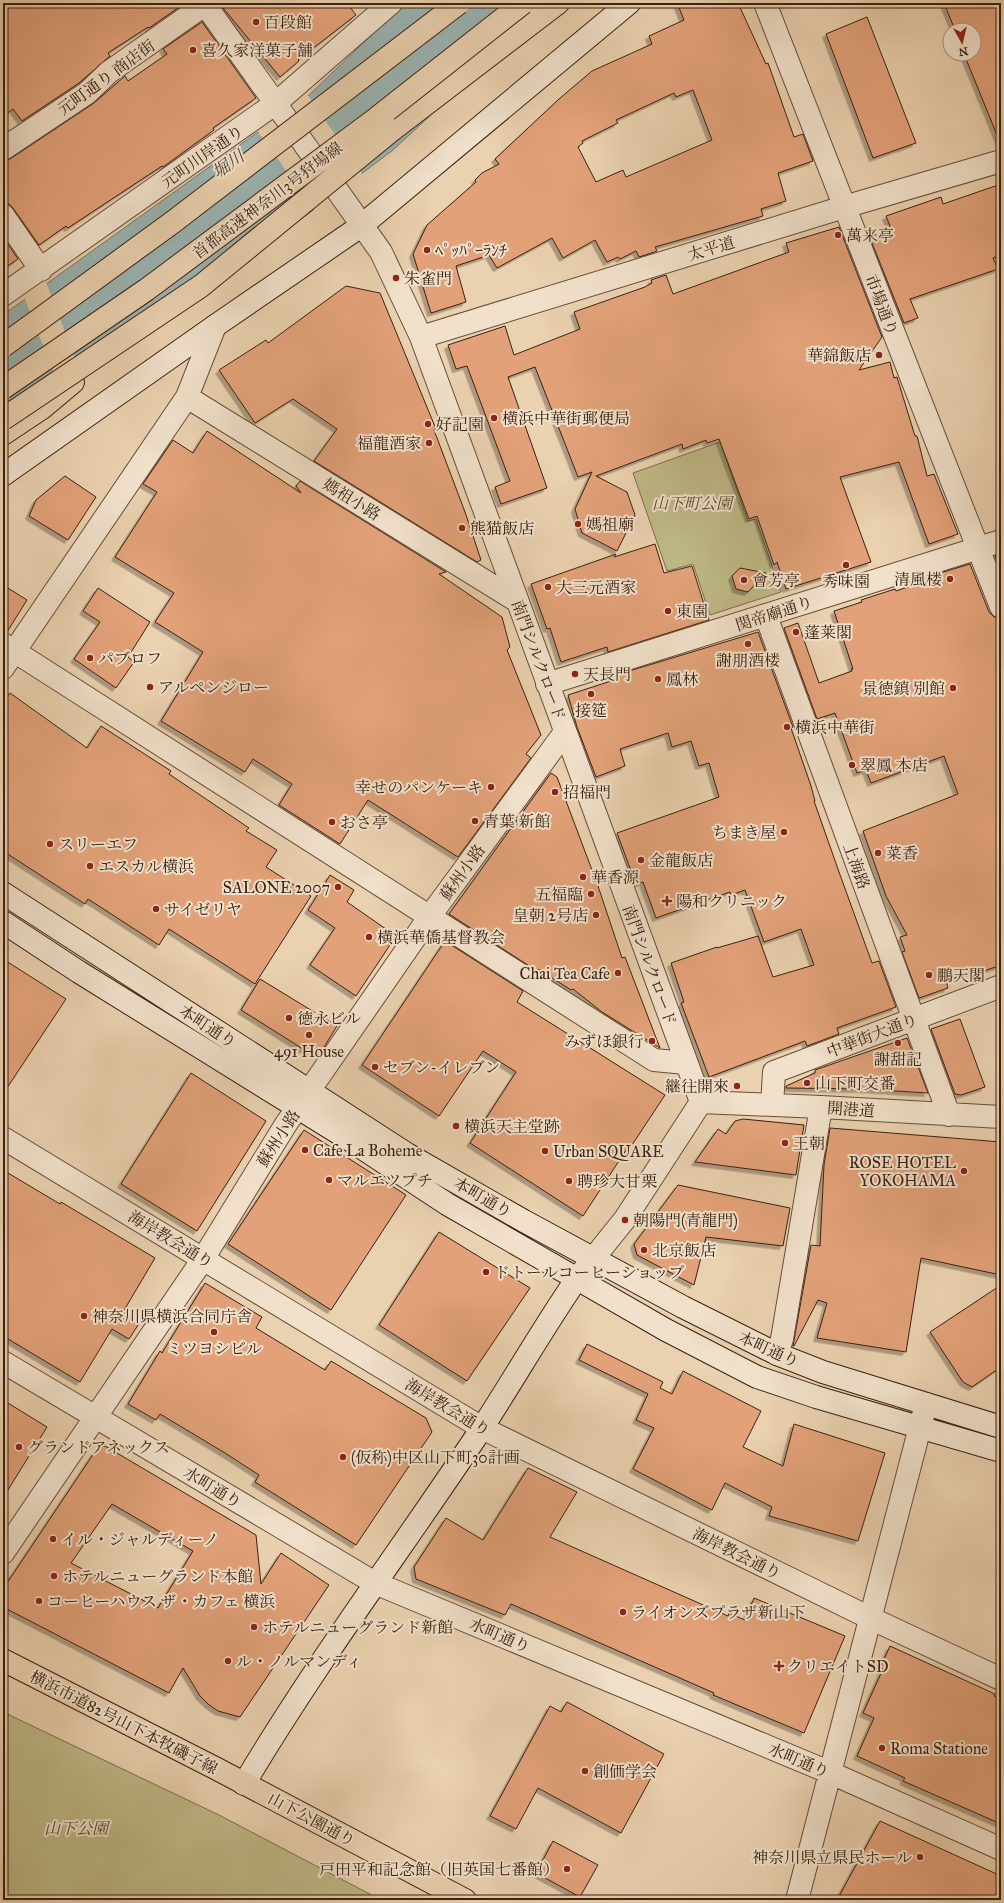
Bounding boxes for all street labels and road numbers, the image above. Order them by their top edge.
street label: 元町通り 商店街 [54,36,159,119]
street label: 元町川岸通り [158,121,247,192]
street label: 首都高速神奈川3号狩場線 [189,138,346,263]
street label: 太平道 [685,232,737,265]
street label: 市場通り [861,272,902,338]
street label: 媽祖小路 [320,474,384,524]
street label: 関帝廟通り [733,592,815,635]
street label: 南門シルクロード [508,597,569,723]
street label: 上海路 [839,840,874,892]
street label: 蘇州小路 [436,841,489,904]
street label: 南門シルクロード [619,902,680,1028]
street label: 本町通り [176,1001,240,1052]
street label: 中華街大通り [824,1009,920,1062]
street label: 開港道 [826,1098,876,1121]
street label: 蘇州小路 [253,1106,304,1170]
street label: 本町通り [450,1173,515,1222]
street label: 海岸教会通り [125,1207,217,1272]
street label: 本町通り [736,1328,802,1371]
street label: 海岸教会通り [402,1375,494,1440]
street label: 水町通り [180,1463,245,1512]
street label: 海岸教会通り [689,1524,784,1583]
street label: 水町通り [467,1614,533,1657]
street label: 横浜市道82号山下本牧磯子線 [27,1667,221,1778]
street label: 水町通り [766,1739,832,1782]
street label: 山下公園通り [265,1789,359,1850]

